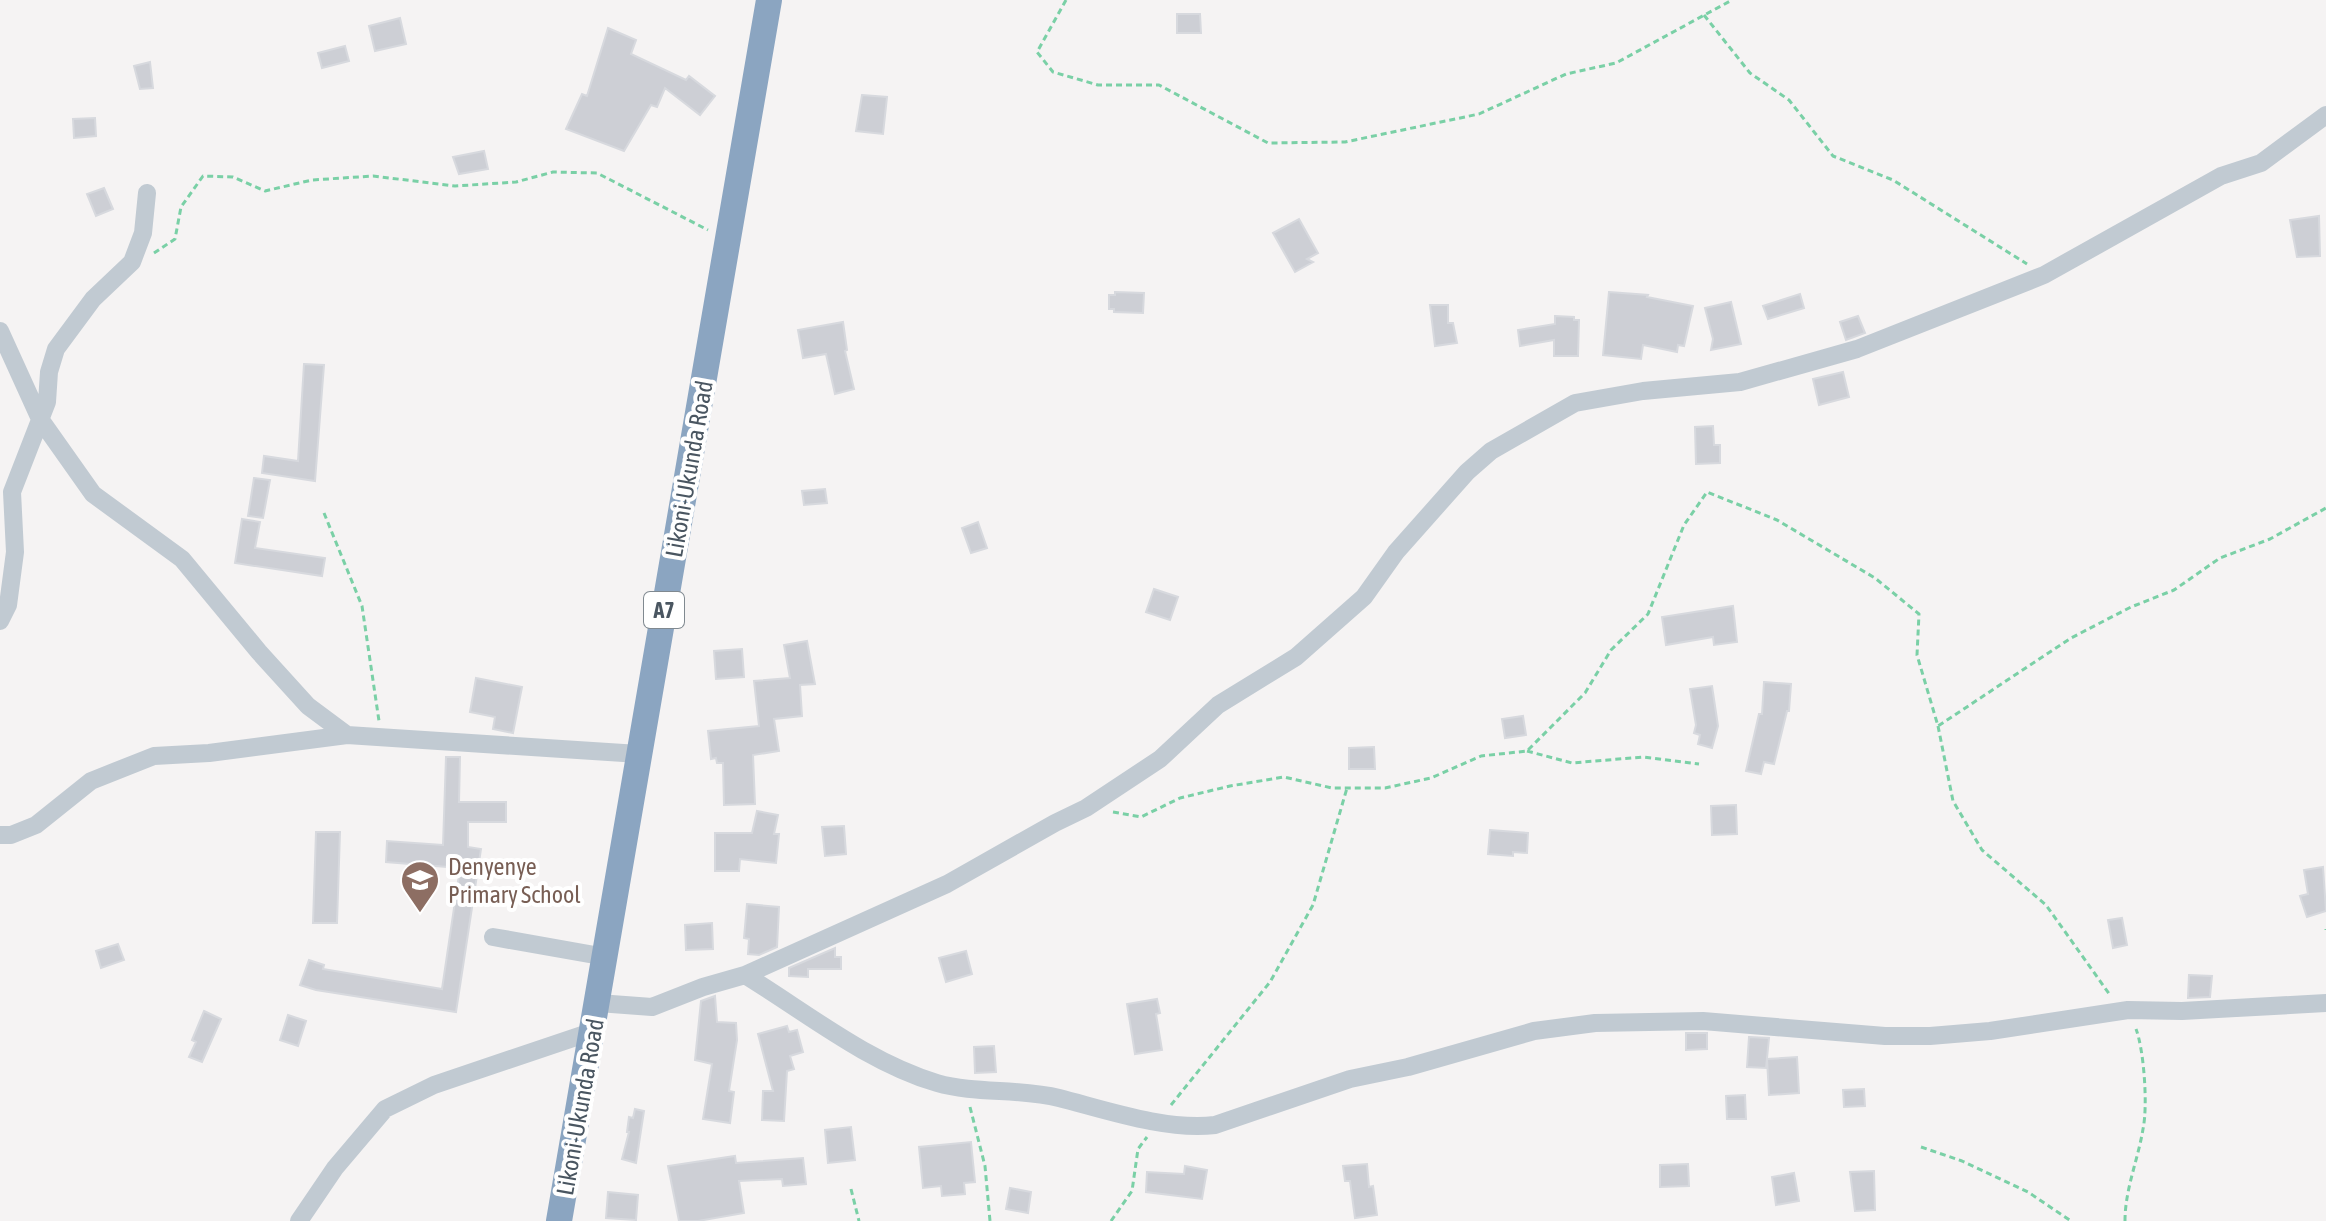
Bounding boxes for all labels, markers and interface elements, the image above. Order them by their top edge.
street label: Likoni-Ukunda Road [660,379,718,559]
road number: A7 [644,592,684,628]
place label: Denyenye Primary School [448,853,581,908]
school or university icon: Denyenye Primary School [399,859,441,914]
street label: Likoni-Ukunda Road [551,1017,609,1197]

